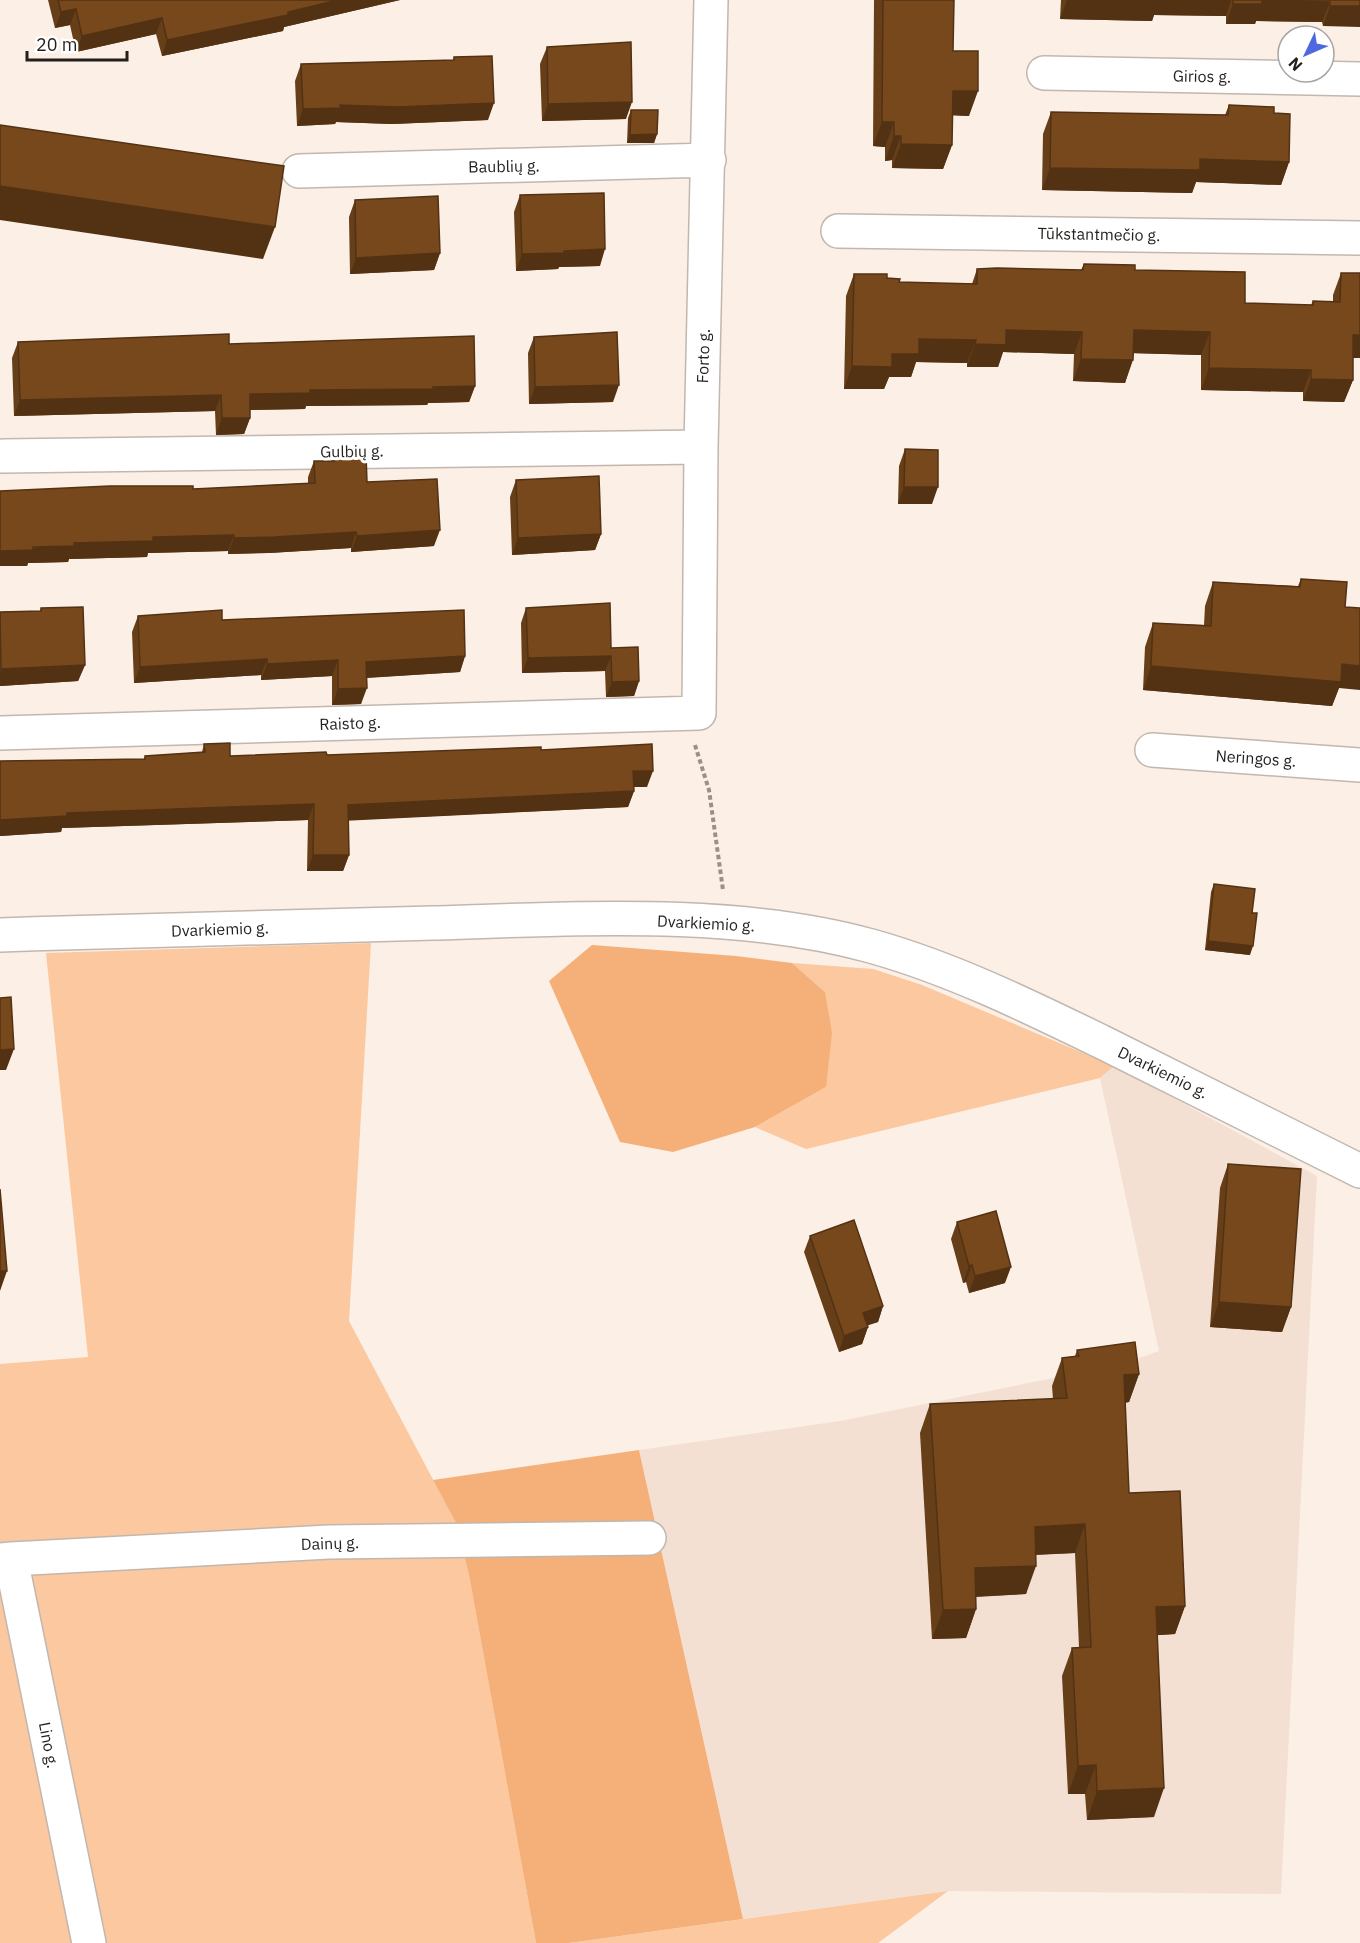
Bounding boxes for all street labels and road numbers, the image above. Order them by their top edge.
street label: Girios g. [1173,65,1231,87]
street label: Baublių g. [468,155,540,177]
street label: Tūkstantmečio g. [1037,223,1161,245]
street label: Forto g. [692,328,714,384]
street label: Gulbių g. [320,440,384,462]
street label: Raisto g. [319,712,381,734]
street label: Neringos g. [1215,745,1297,771]
street label: Dvarkiemio g. [657,910,755,936]
street label: Dvarkiemio g. [171,917,269,941]
street label: Dvarkiemio g. [1115,1042,1211,1102]
street label: Dainų g. [301,1532,359,1554]
street label: Lino g. [35,1720,63,1770]

